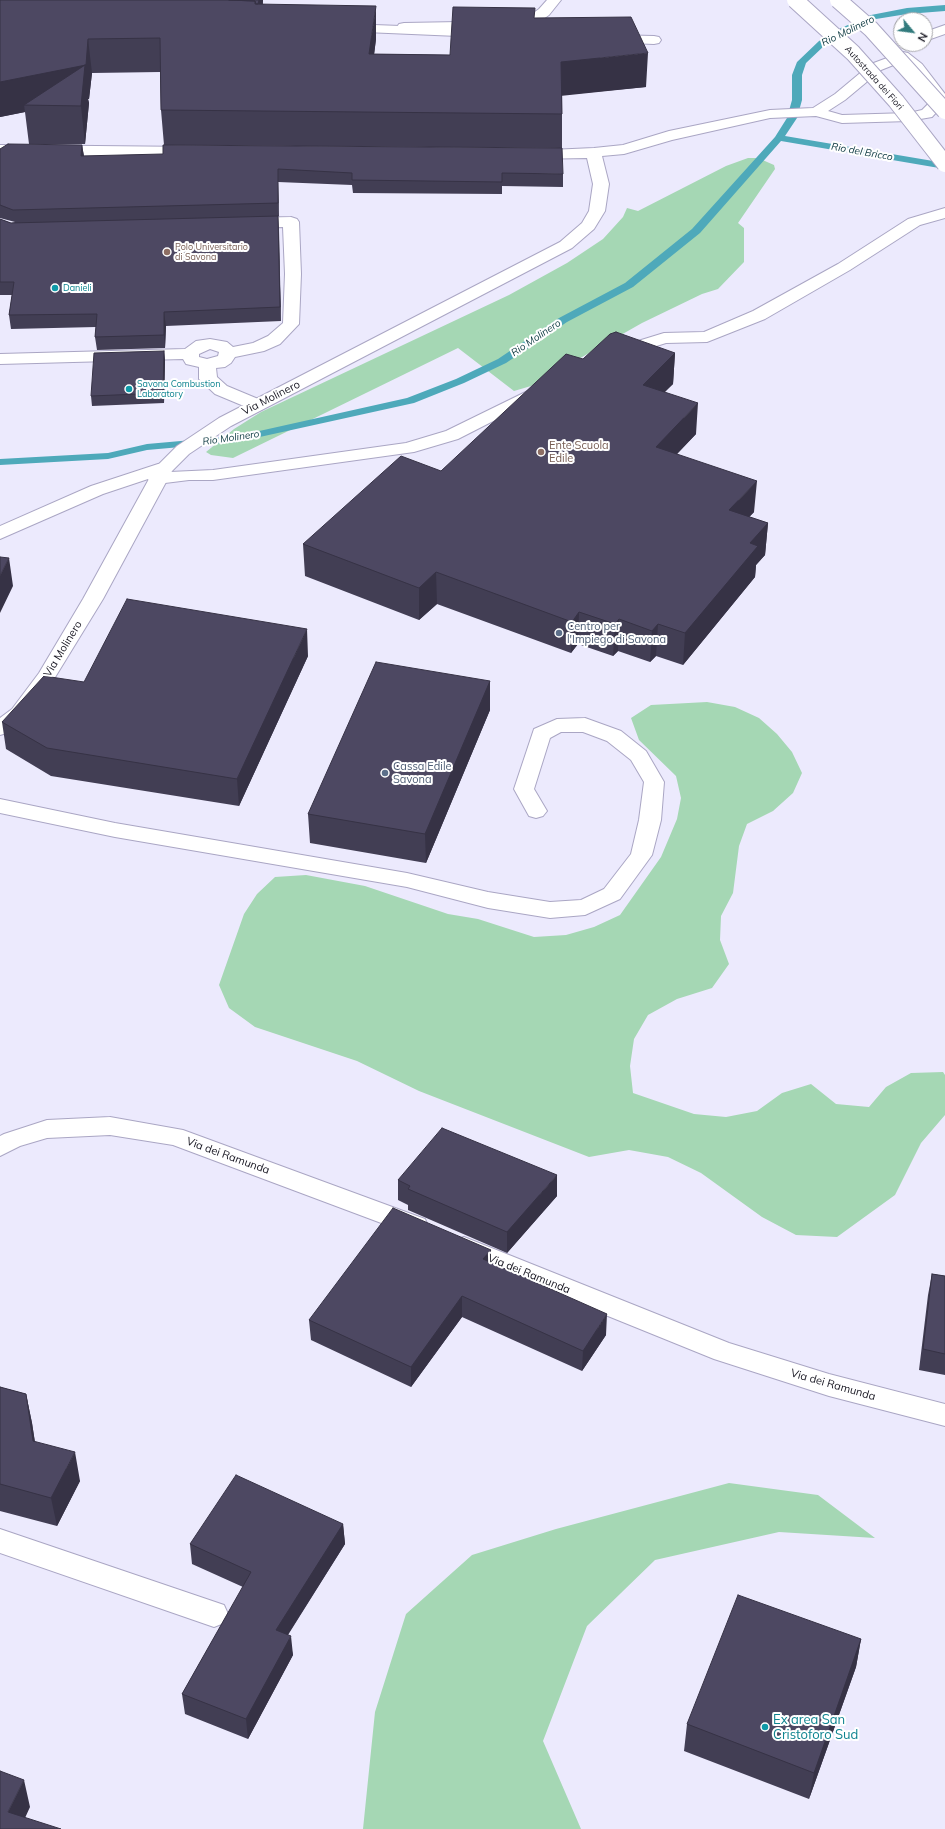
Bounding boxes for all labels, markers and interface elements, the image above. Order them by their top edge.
north arrow [893,12,933,52]
water label: Rio Molinero [820,13,876,49]
text: N [914,30,931,44]
street label: Autostrada dei Fiori [843,44,905,112]
water label: Rio del Bricco [830,141,894,163]
place label: Polo Universitario di Savona [175,242,248,263]
marker: Polo Universitario di Savona [162,247,172,257]
marker: Danieli [50,283,60,293]
place label: Danieli [63,283,92,293]
water label: Rio Molinero [509,317,563,359]
street label: Via Molinero [240,378,302,418]
place label: Savona Combustion Laboratory [137,379,220,400]
marker: Savona Combustion Laboratory [124,384,134,394]
water label: Rio Molinero [202,428,260,448]
place label: Ente Scuola Edile [549,439,609,465]
marker: Ente Scuola Edile [536,447,546,457]
street label: Via Molinero [41,618,85,680]
place label: Centro per l'Impiego di Savona [567,620,666,646]
marker: Centro per l'Impiego di Savona [554,628,564,638]
place label: Cassa Edile Savona [393,760,452,786]
marker: Cassa Edile Savona [380,768,390,778]
street label: Via dei Ramunda [185,1135,271,1177]
street label: Via dei Ramunda [486,1251,572,1297]
street label: Via dei Ramunda [789,1367,877,1403]
place label: Ex area San Cristoforo Sud [773,1712,858,1743]
marker: Ex area San Cristoforo Sud [760,1722,770,1732]

